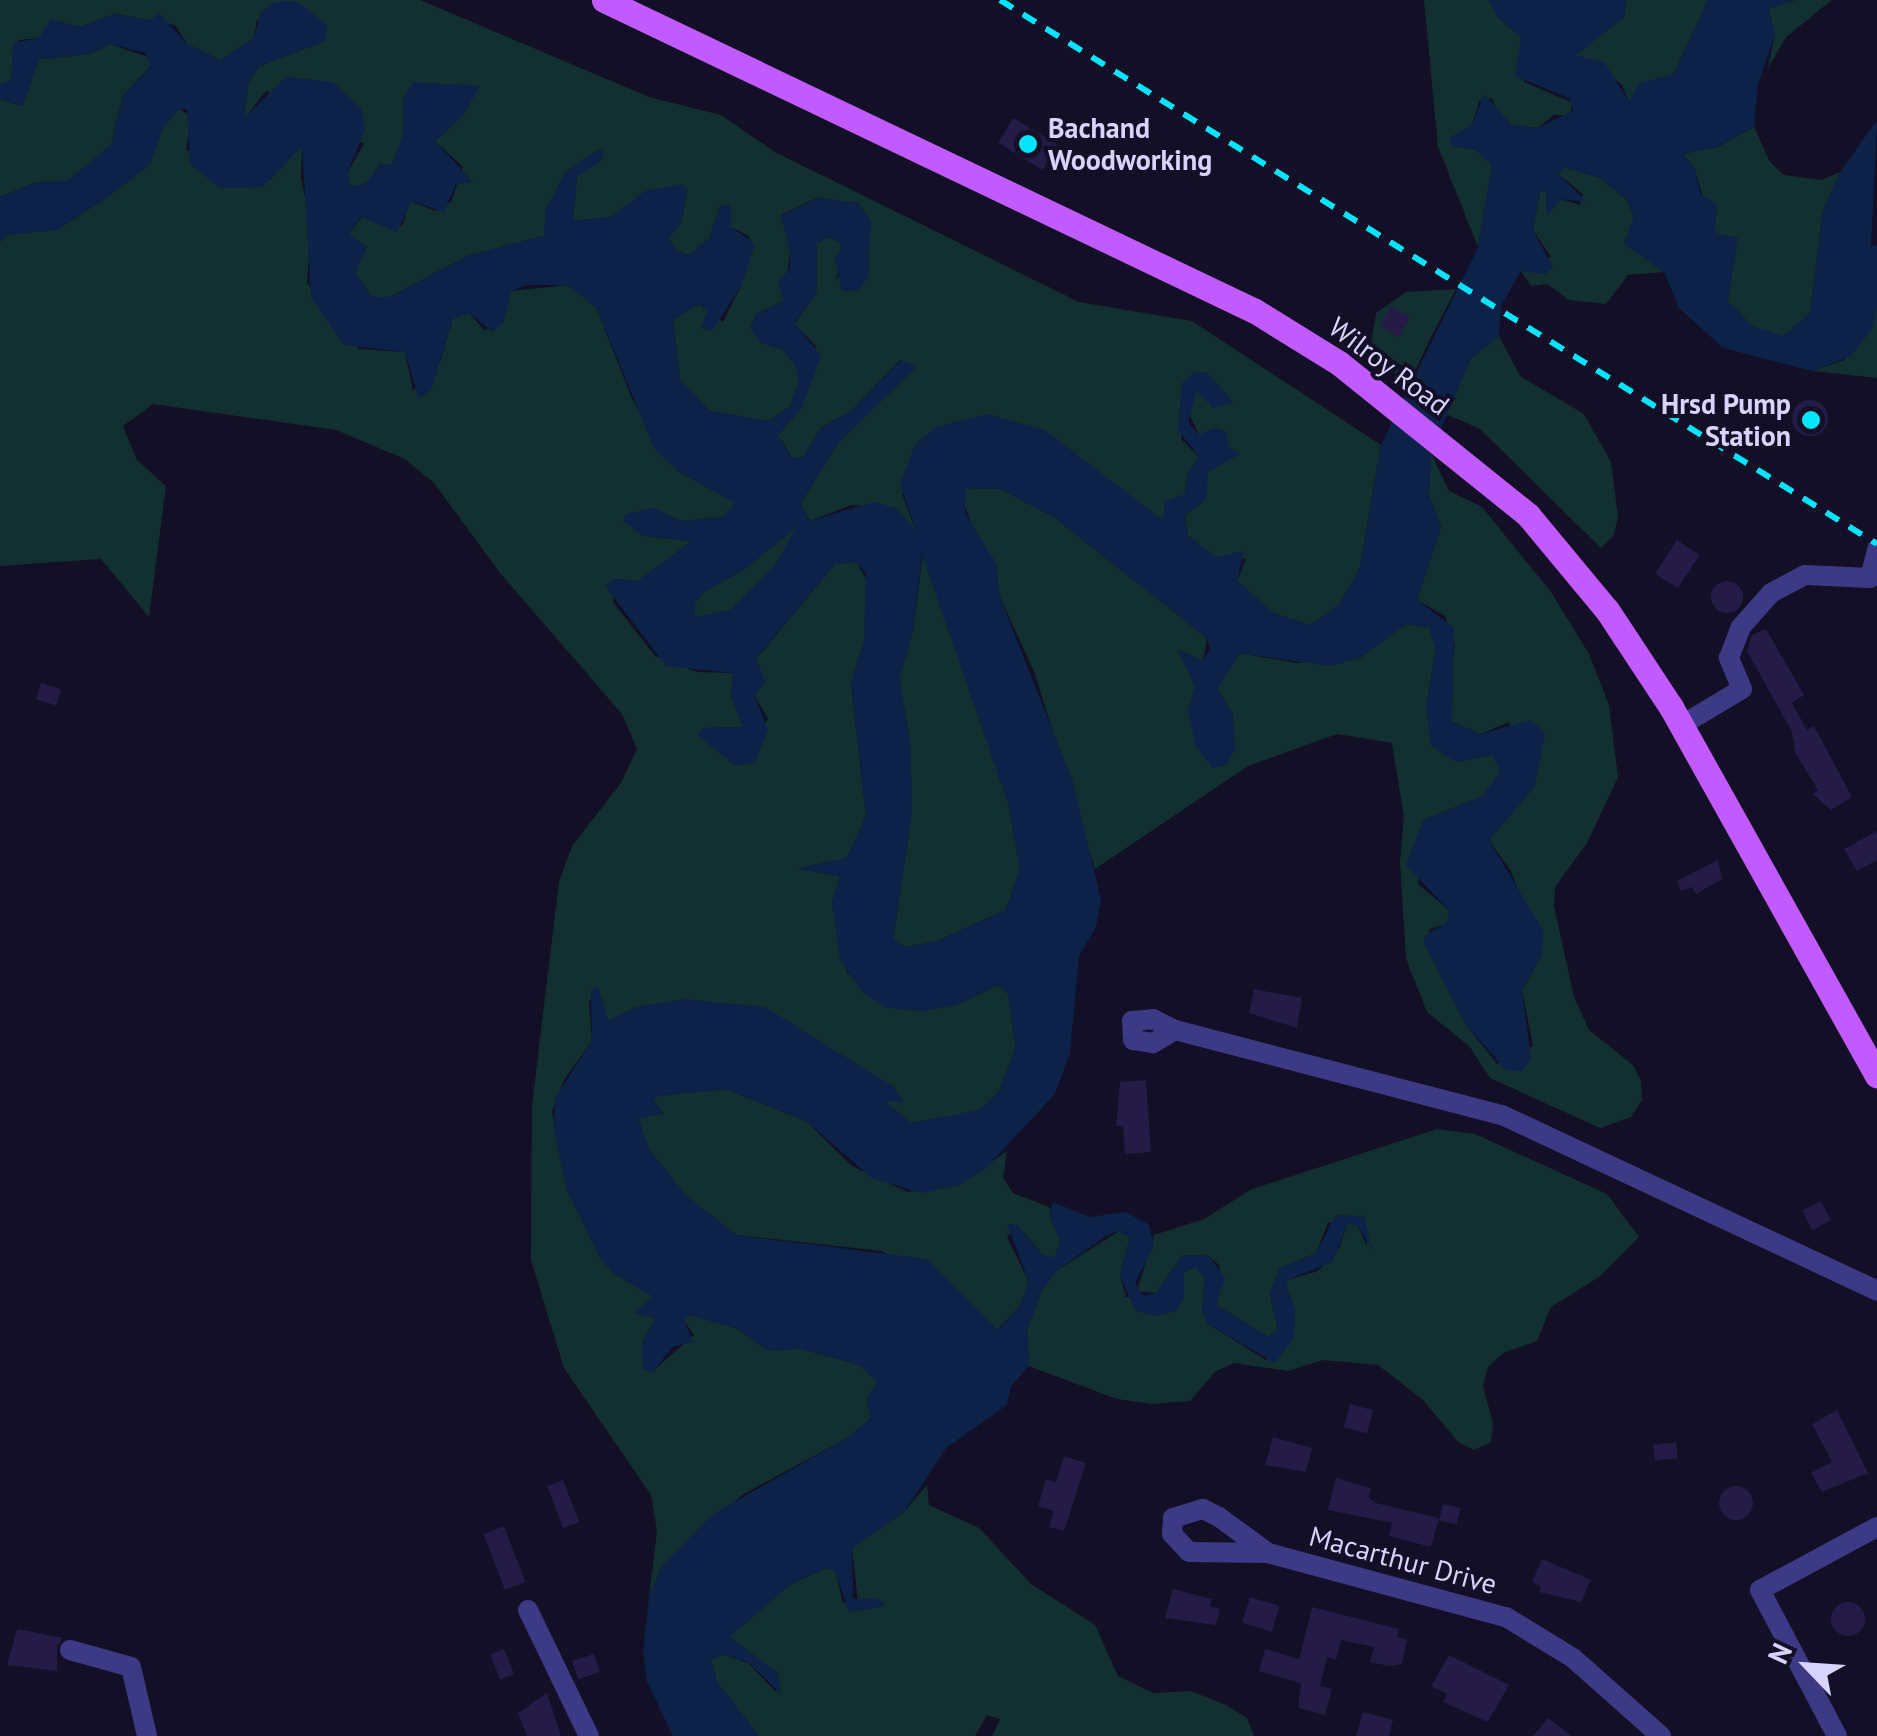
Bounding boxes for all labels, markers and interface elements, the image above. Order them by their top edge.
place label: Bachand Woodworking [1048,111,1212,177]
marker: Bachand Woodworking [1017,133,1039,155]
street label: Wilroy Road [1322,310,1456,422]
place label: Hrsd Pump Station [1661,387,1791,453]
marker: Hrsd Pump Station [1800,409,1822,431]
street label: Macarthur Drive [1306,1519,1500,1601]
north arrow [1757,1616,1857,1716]
text: N [1759,1637,1800,1669]

